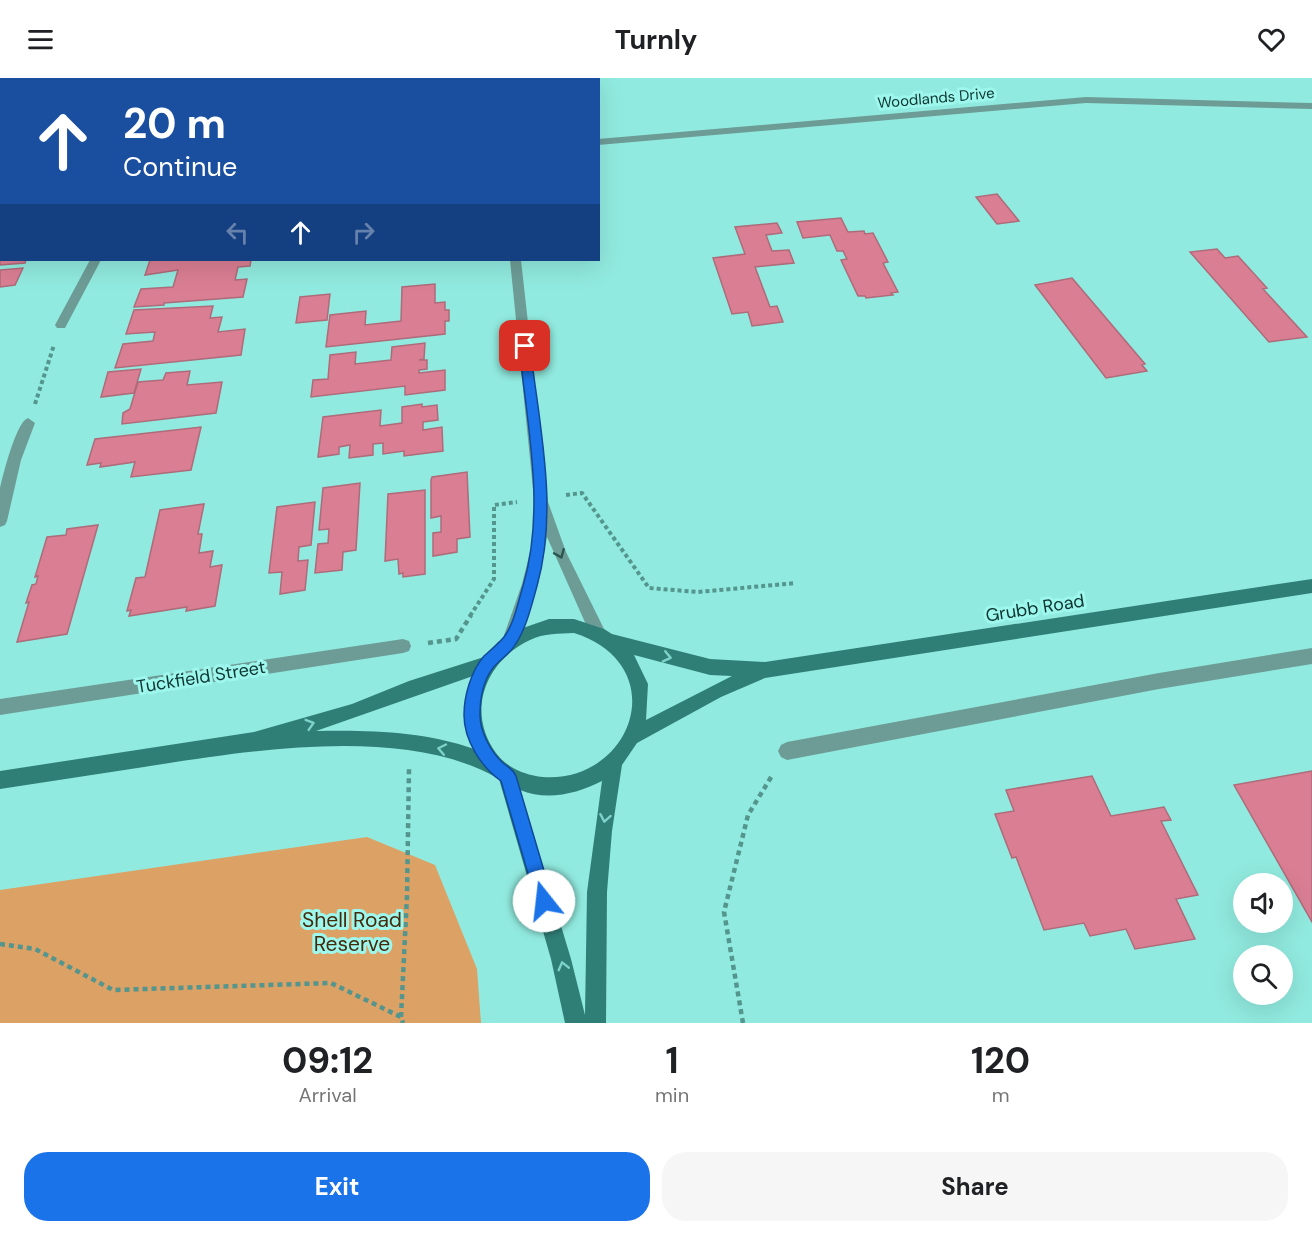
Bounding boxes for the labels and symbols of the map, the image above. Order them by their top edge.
street label: Woodlands Drive [877,83,995,113]
pin [499,320,550,371]
one-way arrow [553,548,565,559]
street label: Grubb Road [984,588,1086,628]
one-way arrow [662,649,672,662]
street label: Tuckfield Street [135,655,267,699]
one-way arrow [304,719,315,731]
one-way arrow [437,743,447,756]
one-way arrow [599,813,612,823]
position arrow [512,869,576,933]
park label: Shell Road Reserve [302,906,402,958]
one-way arrow [557,961,570,971]

